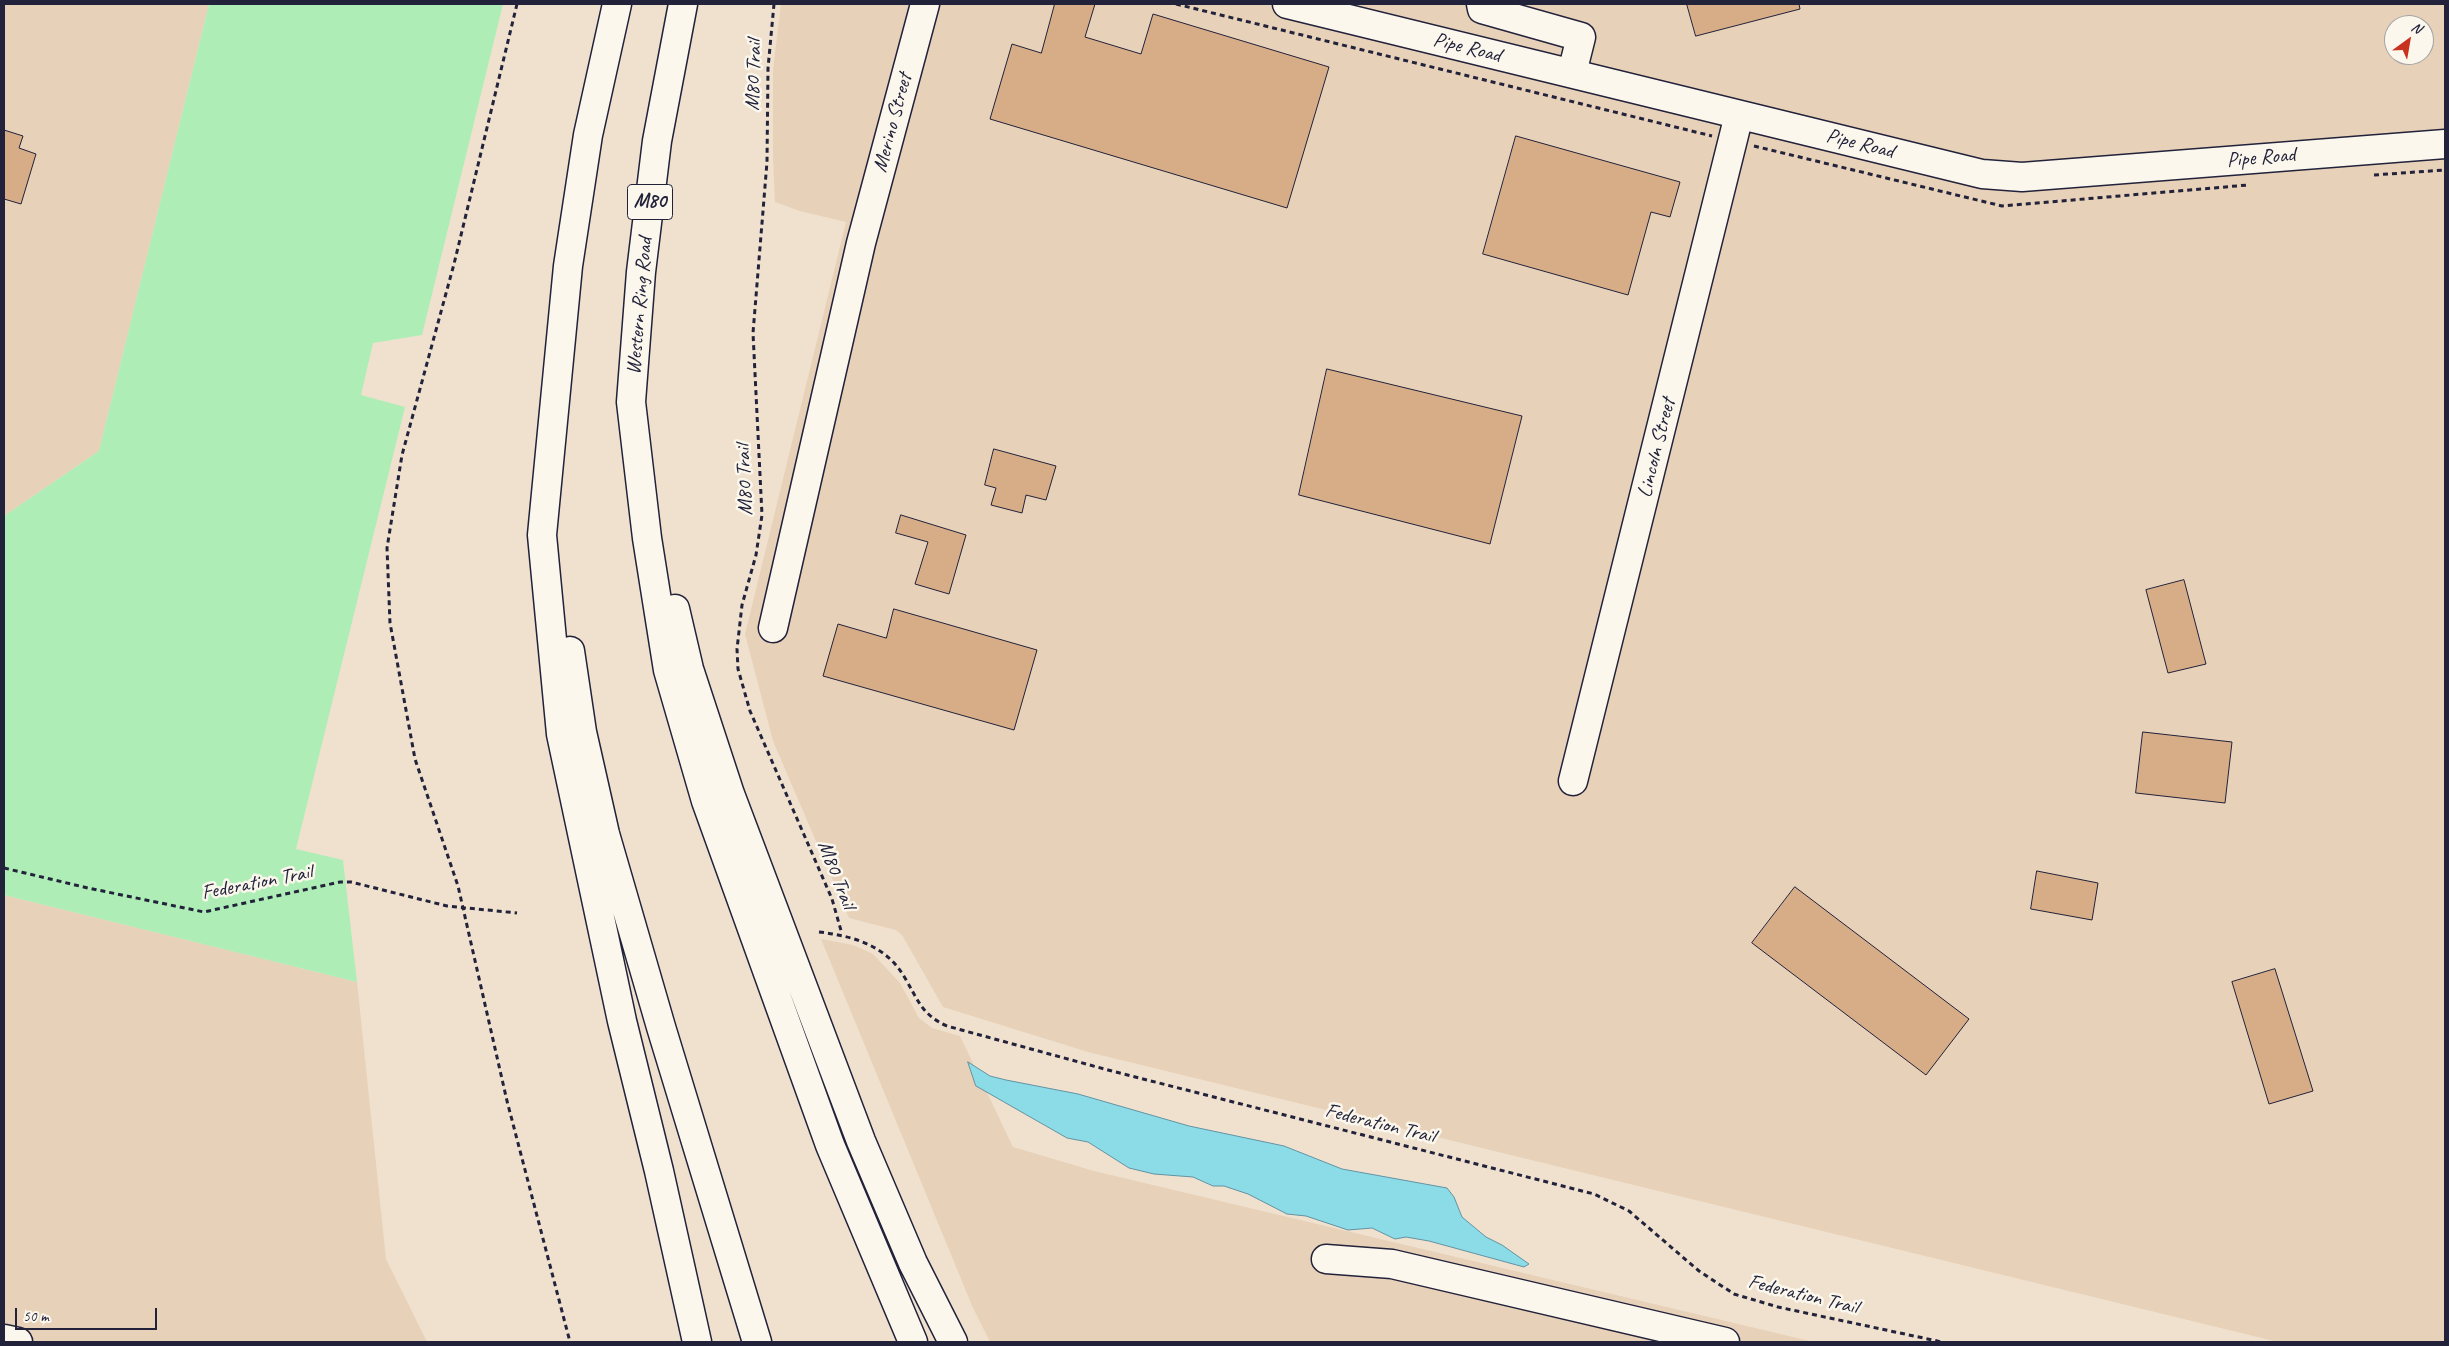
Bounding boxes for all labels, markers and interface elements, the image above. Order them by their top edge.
north arrow [2384,15,2434,65]
text: N [2408,18,2425,37]
street label: Pipe Road [1431,27,1503,69]
street label: M80 Trail [740,39,768,111]
street label: Merino Street [868,71,918,175]
street label: Pipe Road [1824,123,1896,165]
street label: Pipe Road [2226,142,2296,174]
road number: M80 [628,184,672,220]
street label: Western Ring Road [621,236,659,376]
street label: Lincoln Street [1633,396,1681,500]
street label: M80 Trail [731,444,759,516]
street label: M80 Trail [811,837,861,913]
street label: Federation Trail [200,860,314,906]
street label: Federation Trail [1323,1098,1437,1150]
street label: Federation Trail [1746,1269,1860,1321]
scale bar [18,1298,160,1330]
text: 50 m [23,1307,49,1326]

